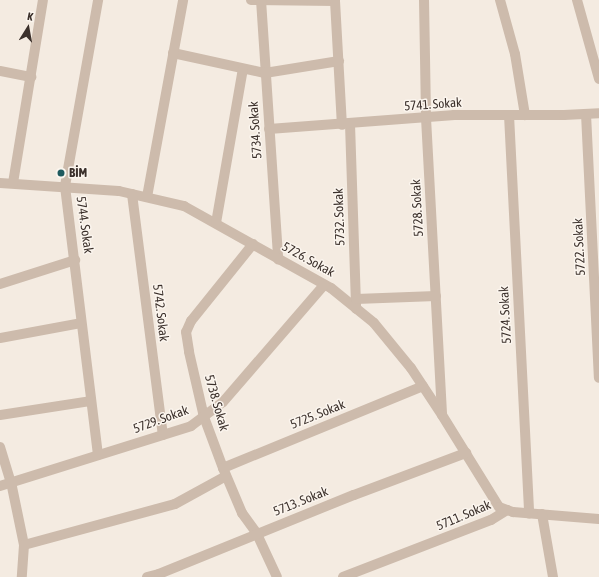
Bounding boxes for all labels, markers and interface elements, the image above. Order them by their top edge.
north arrow [8,8,48,48]
text: K [26,10,34,23]
street label: 5741. Sokak [404,95,462,115]
street label: 5734. Sokak [246,101,266,159]
place label: BİM [69,165,87,181]
marker: BİM [56,168,66,178]
street label: 5728. Sokak [409,179,427,237]
street label: 5732. Sokak [331,188,349,246]
street label: 5744. Sokak [72,195,96,255]
street label: 5722. Sokak [571,218,589,276]
street label: 5726. Sokak [279,239,337,281]
street label: 5742. Sokak [149,283,171,343]
street label: 5724. Sokak [497,286,515,344]
street label: 5738. Sokak [201,373,231,433]
street label: 5725. Sokak [288,397,348,433]
street label: 5729. Sokak [131,403,191,437]
street label: 5713. Sokak [271,484,331,520]
street label: 5711. Sokak [434,498,494,534]

